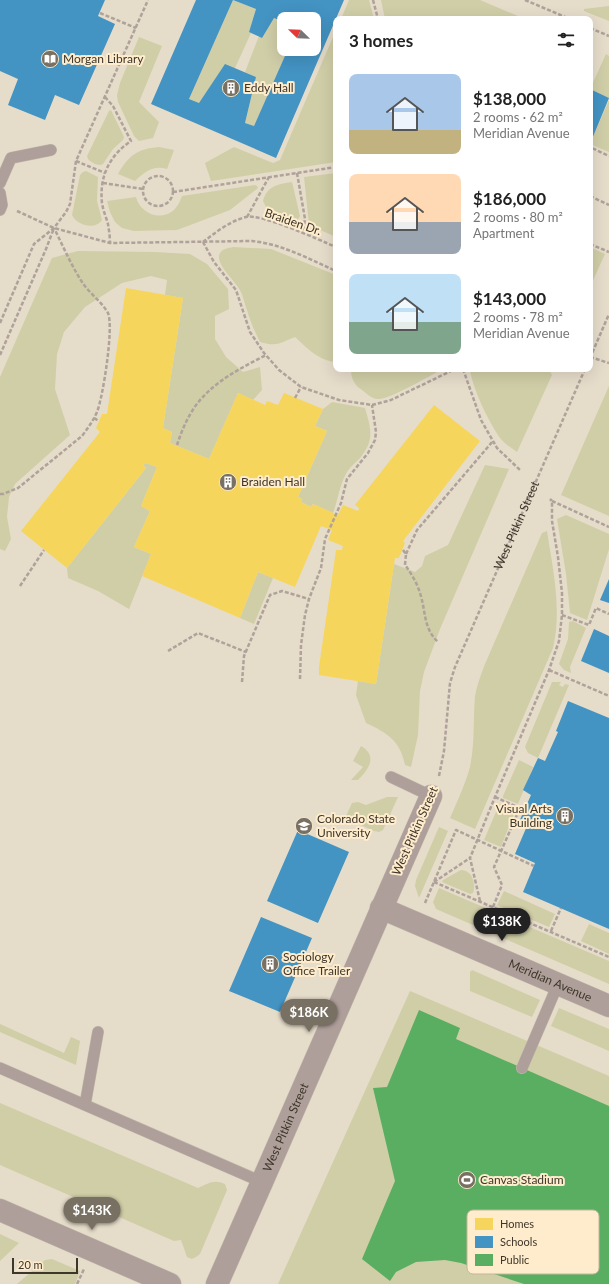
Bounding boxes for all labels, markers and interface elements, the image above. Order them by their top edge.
north arrow [277,12,321,56]
map controls [277,12,321,56]
icon: filters [555,29,577,51]
text: 3 homes [349,30,413,51]
library icon: Morgan Library [40,49,60,69]
place label: Morgan Library [63,51,144,66]
building icon: Eddy Hall [221,78,241,98]
place label: Eddy Hall [244,80,294,95]
text: $138,000 [473,88,546,109]
icon: home [381,90,429,138]
text: 2 rooms · 62 m² [473,109,563,125]
text: Meridian Avenue [473,125,570,141]
text: $186,000 [473,188,546,209]
icon: home [381,190,429,238]
street label: Braiden Dr. [263,205,324,238]
text: 2 rooms · 80 m² [473,209,563,225]
text: Apartment [473,225,534,241]
text: $143,000 [473,288,546,309]
icon: home [381,290,429,338]
text: 2 rooms · 78 m² [473,309,563,325]
text: Meridian Avenue [473,325,570,341]
building icon: Braiden Hall [218,472,238,492]
place label: Braiden Hall [241,474,305,489]
street label: West Pitkin Street [490,478,543,572]
street label: West Pitkin Street [388,784,441,877]
place label: Visual Arts Building [496,801,552,830]
building icon: Visual Arts Building [555,806,575,826]
place label: Colorado State University [317,811,395,840]
school or university icon: Colorado State University [294,816,314,836]
pin: $138K [474,908,530,942]
text: $138K [482,913,522,929]
place label: Sociology Office Trailer [283,949,351,978]
building icon: Sociology Office Trailer [260,954,280,974]
street label: Meridian Avenue [506,956,594,1005]
pin: $186K [281,999,337,1033]
text: $186K [289,1004,329,1020]
street label: West Pitkin Street [259,1080,312,1174]
sports icon: Canvas Stadium [457,1170,477,1190]
place label: Canvas Stadium [480,1172,564,1187]
pin: $143K [64,1197,120,1231]
text: $143K [72,1202,112,1218]
legend [467,1210,599,1274]
text: Homes [500,1217,534,1230]
text: Schools [500,1235,537,1248]
text: Public [500,1253,529,1266]
scale bar [12,1256,78,1275]
text: 20 m [18,1258,43,1271]

